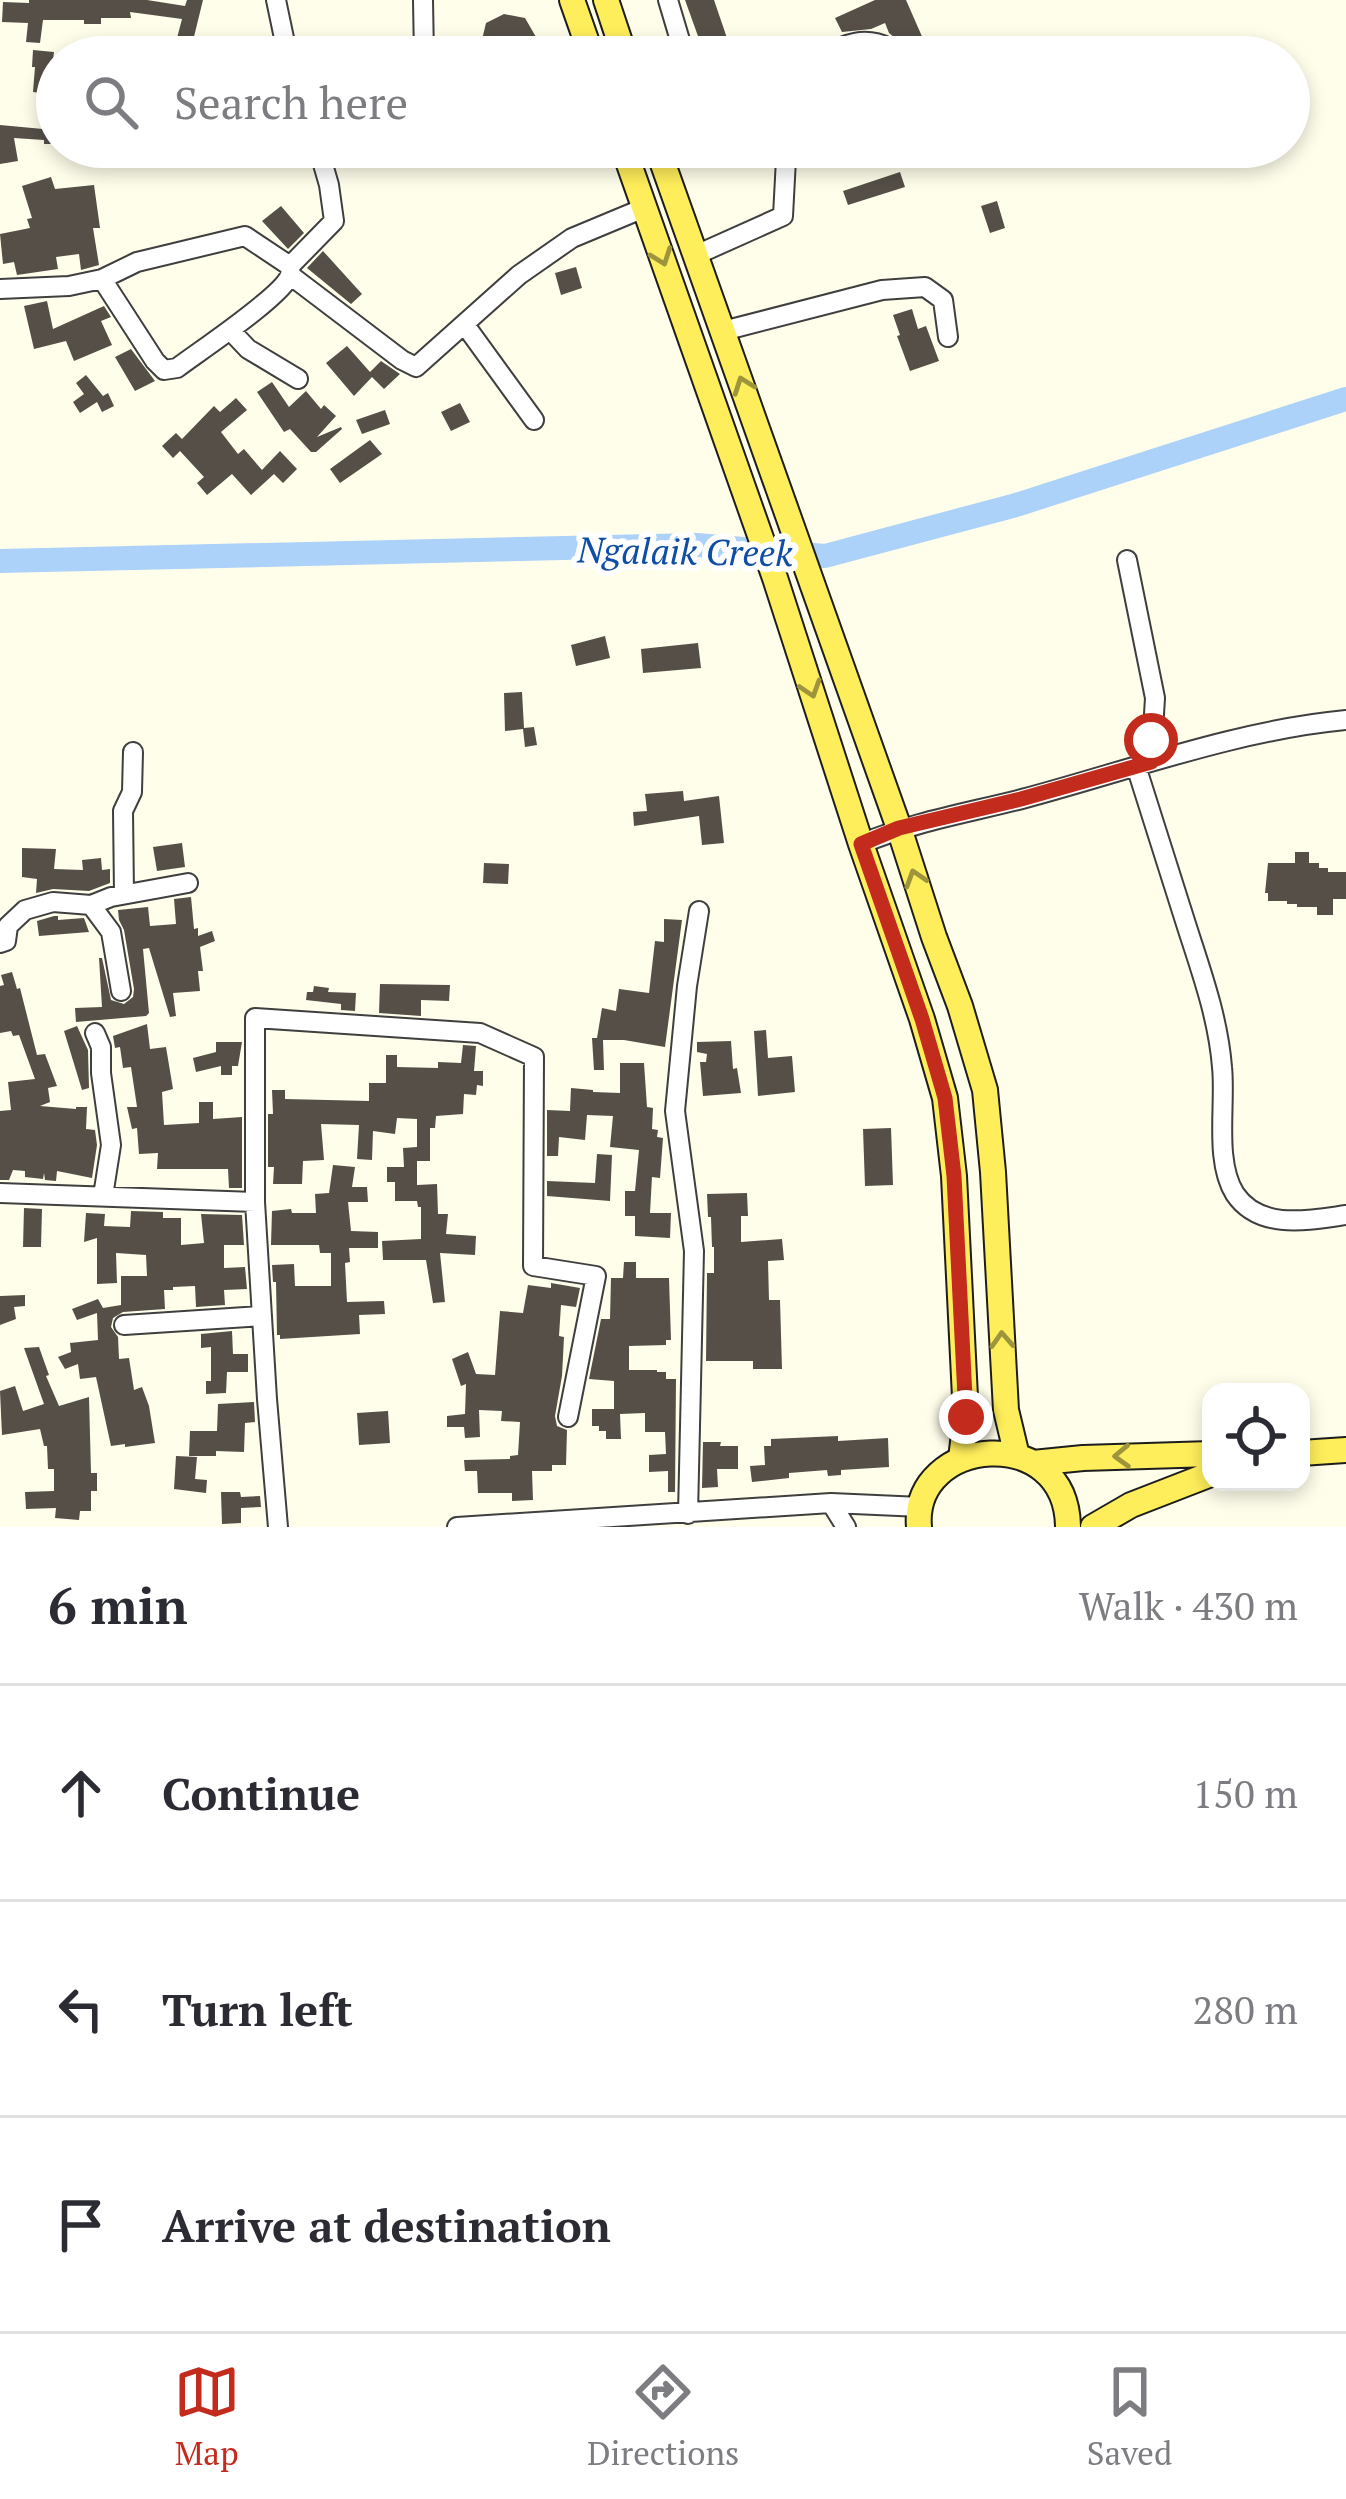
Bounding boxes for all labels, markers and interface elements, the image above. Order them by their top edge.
search box [36,36,1310,168]
icon: search [78,69,144,135]
text: Search here [174,72,408,132]
one-way arrow [647,246,672,267]
one-way arrow [733,376,757,397]
water label: Ngalaik Creek [576,526,794,576]
one-way arrow [797,678,822,699]
route start [1124,713,1178,767]
one-way arrow [905,868,930,889]
one-way arrow [990,1330,1016,1349]
map controls [1202,1383,1310,1491]
button: locate [1202,1383,1310,1491]
route end [939,1390,993,1444]
one-way arrow [1112,1443,1131,1469]
text: 6 min [48,1571,188,1639]
text: Walk · 430 m [1079,1579,1298,1631]
icon: ahead [48,1760,114,1826]
text: Continue [162,1763,360,1823]
text: 150 m [1193,1767,1298,1819]
icon: left [48,1976,114,2042]
text: Turn left [162,1979,353,2039]
text: 280 m [1193,1983,1298,2035]
icon: arrive [48,2192,114,2258]
text: Arrive at destination [162,2195,611,2255]
tab: Map [174,2359,240,2474]
tab: Directions [587,2359,739,2474]
tab: Saved [1087,2359,1172,2474]

